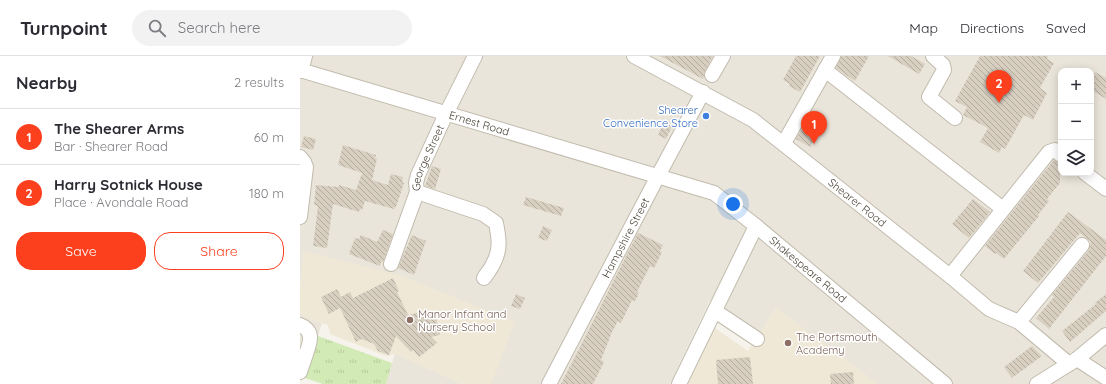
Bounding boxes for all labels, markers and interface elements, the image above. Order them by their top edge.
search box [132,10,412,46]
text: Turnpoint [20,16,108,40]
icon: search [146,17,168,39]
text: Search here [178,18,261,37]
text: Map [909,19,938,37]
text: Directions [960,19,1024,37]
text: Saved [1046,19,1086,37]
map controls [1058,68,1094,176]
button: + [1058,68,1094,104]
pin: 2 [986,70,1012,103]
text: Nearby [16,72,77,93]
text: 2 results [234,74,284,90]
place label: Shearer Convenience Store [603,103,699,130]
button: − [1058,104,1094,140]
street label: Ernest Road [447,108,511,139]
marker: Shearer Convenience Store [701,111,711,121]
pin: 1 [801,111,827,144]
text: The Shearer Arms [54,119,184,138]
street label: George Street [409,122,447,192]
text: 1 [26,129,32,145]
text: 60 m [254,129,284,145]
text: Bar · Shearer Road [54,138,168,154]
button: layers [1058,140,1094,176]
text: Harry Sotnick House [54,175,203,194]
street label: Shearer Road [825,175,889,230]
text: 2 [25,185,33,201]
text: 180 m [249,185,284,201]
text: Place · Avondale Road [54,194,188,210]
your location [723,194,743,214]
street label: Hampshire Street [599,195,652,280]
button: Save [16,232,146,270]
button: Share [154,232,284,270]
street label: Shakespeare Road [766,233,849,306]
place label: Manor Infant and Nursery School [418,307,507,334]
marker: Manor Infant and Nursery School [405,315,415,325]
place label: The Portsmouth Academy [796,330,877,357]
marker: The Portsmouth Academy [783,338,793,348]

